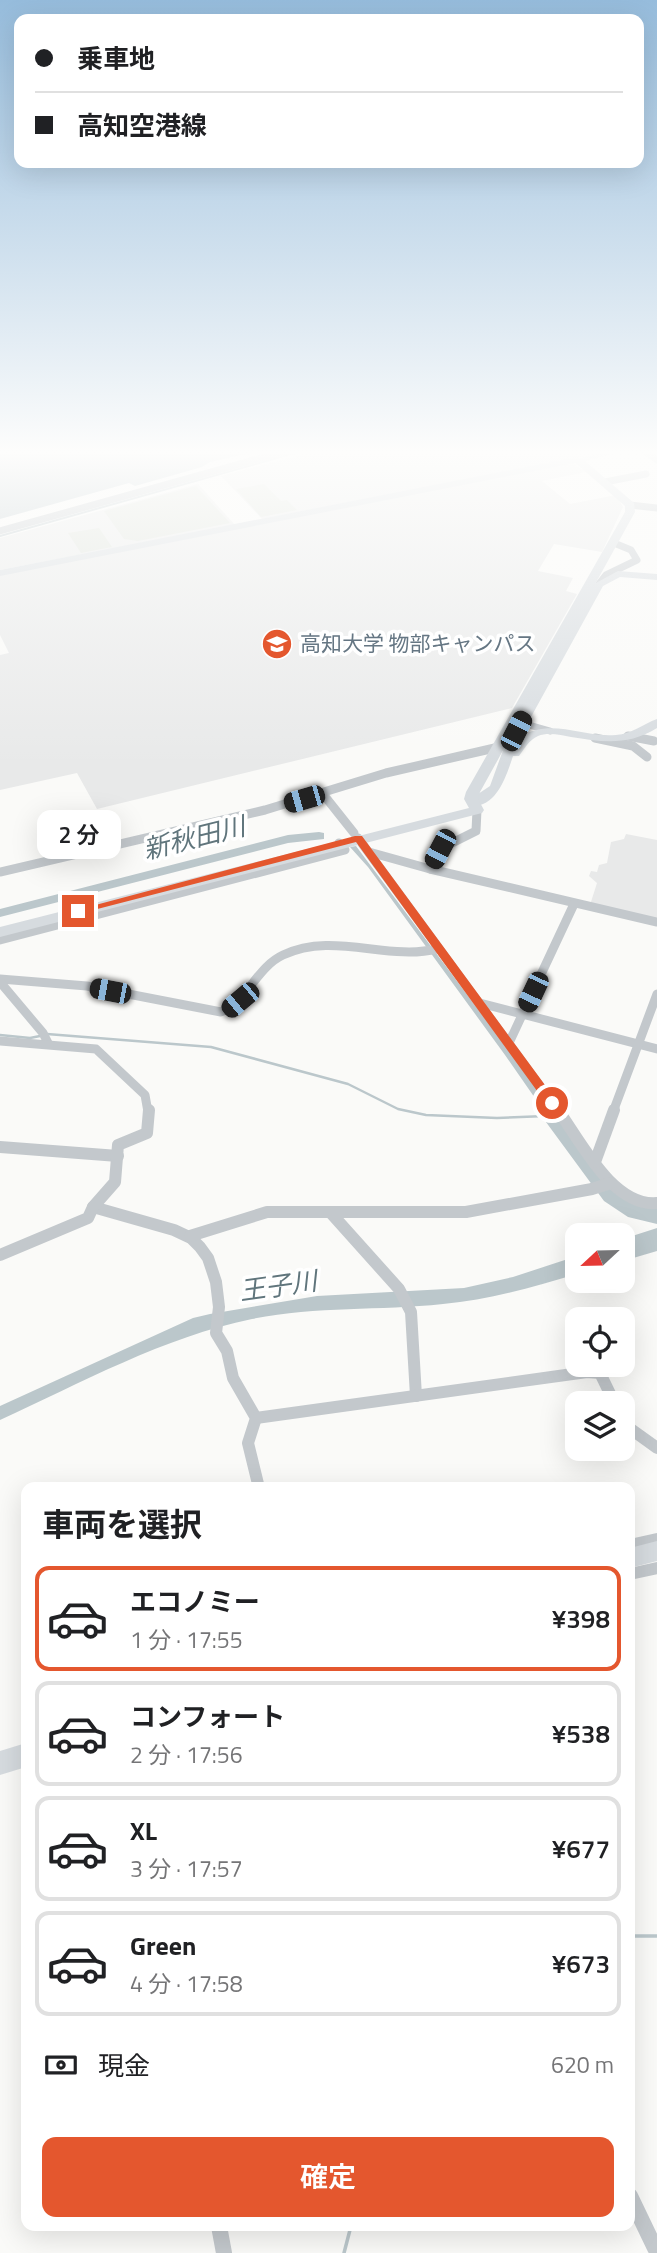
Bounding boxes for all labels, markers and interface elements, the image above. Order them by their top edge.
text: 乗車地 [77,39,155,78]
text: 高知空港線 [77,106,207,145]
school or university icon: 高知大学 物部キャンパス [260,627,294,661]
place label: 高知大学 物部キャンパス [300,627,536,659]
car [498,708,535,754]
car [281,783,328,815]
water label: 新秋田川 [139,805,252,869]
callout: 2 分 [36,810,120,858]
text: 2 分 [59,817,99,852]
car [421,826,460,872]
route end [62,895,94,927]
car [515,969,552,1015]
car [88,977,133,1005]
car [218,978,263,1022]
route start [536,1087,568,1119]
north arrow [565,1223,635,1293]
map controls [565,1223,635,1461]
water label: 王子川 [237,1260,322,1310]
button: locate [565,1307,635,1377]
button: layers [565,1391,635,1461]
text: 車両を選択 [42,1500,202,1548]
text: エコノミー [130,1582,260,1621]
icon: car [46,1587,109,1650]
text: ¥398 [552,1599,610,1638]
text: 1 分 · 17:55 [130,1622,243,1657]
text: コンフォート [130,1697,285,1736]
icon: car [46,1702,109,1765]
text: ¥538 [552,1714,610,1753]
text: 2 分 · 17:56 [130,1737,243,1772]
text: XL [130,1811,157,1850]
icon: car [46,1817,109,1880]
text: ¥677 [552,1829,610,1868]
text: 3 分 · 17:57 [130,1851,243,1886]
text: Green [130,1926,196,1965]
icon: car [46,1932,109,1995]
text: ¥673 [552,1944,610,1983]
text: 4 分 · 17:58 [130,1966,243,2001]
icon: cash [42,2046,80,2084]
text: 現金 [98,2046,150,2085]
text: 620 m [551,2047,614,2082]
button: 確定 [42,2137,614,2217]

